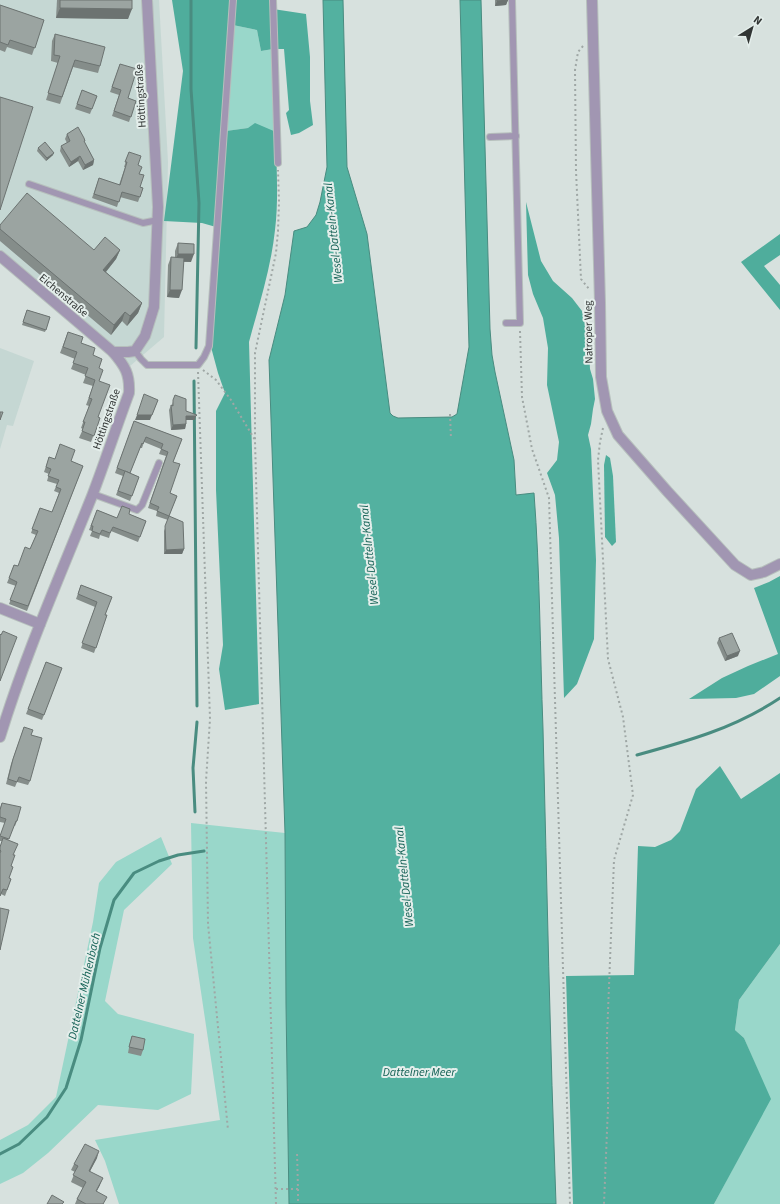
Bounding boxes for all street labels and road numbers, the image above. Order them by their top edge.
street label: Höttingstraße [131,63,150,128]
street label: Eichenstraße [36,270,92,321]
street label: Natroper Weg [580,300,597,364]
street label: Höttingstraße [89,386,124,452]

